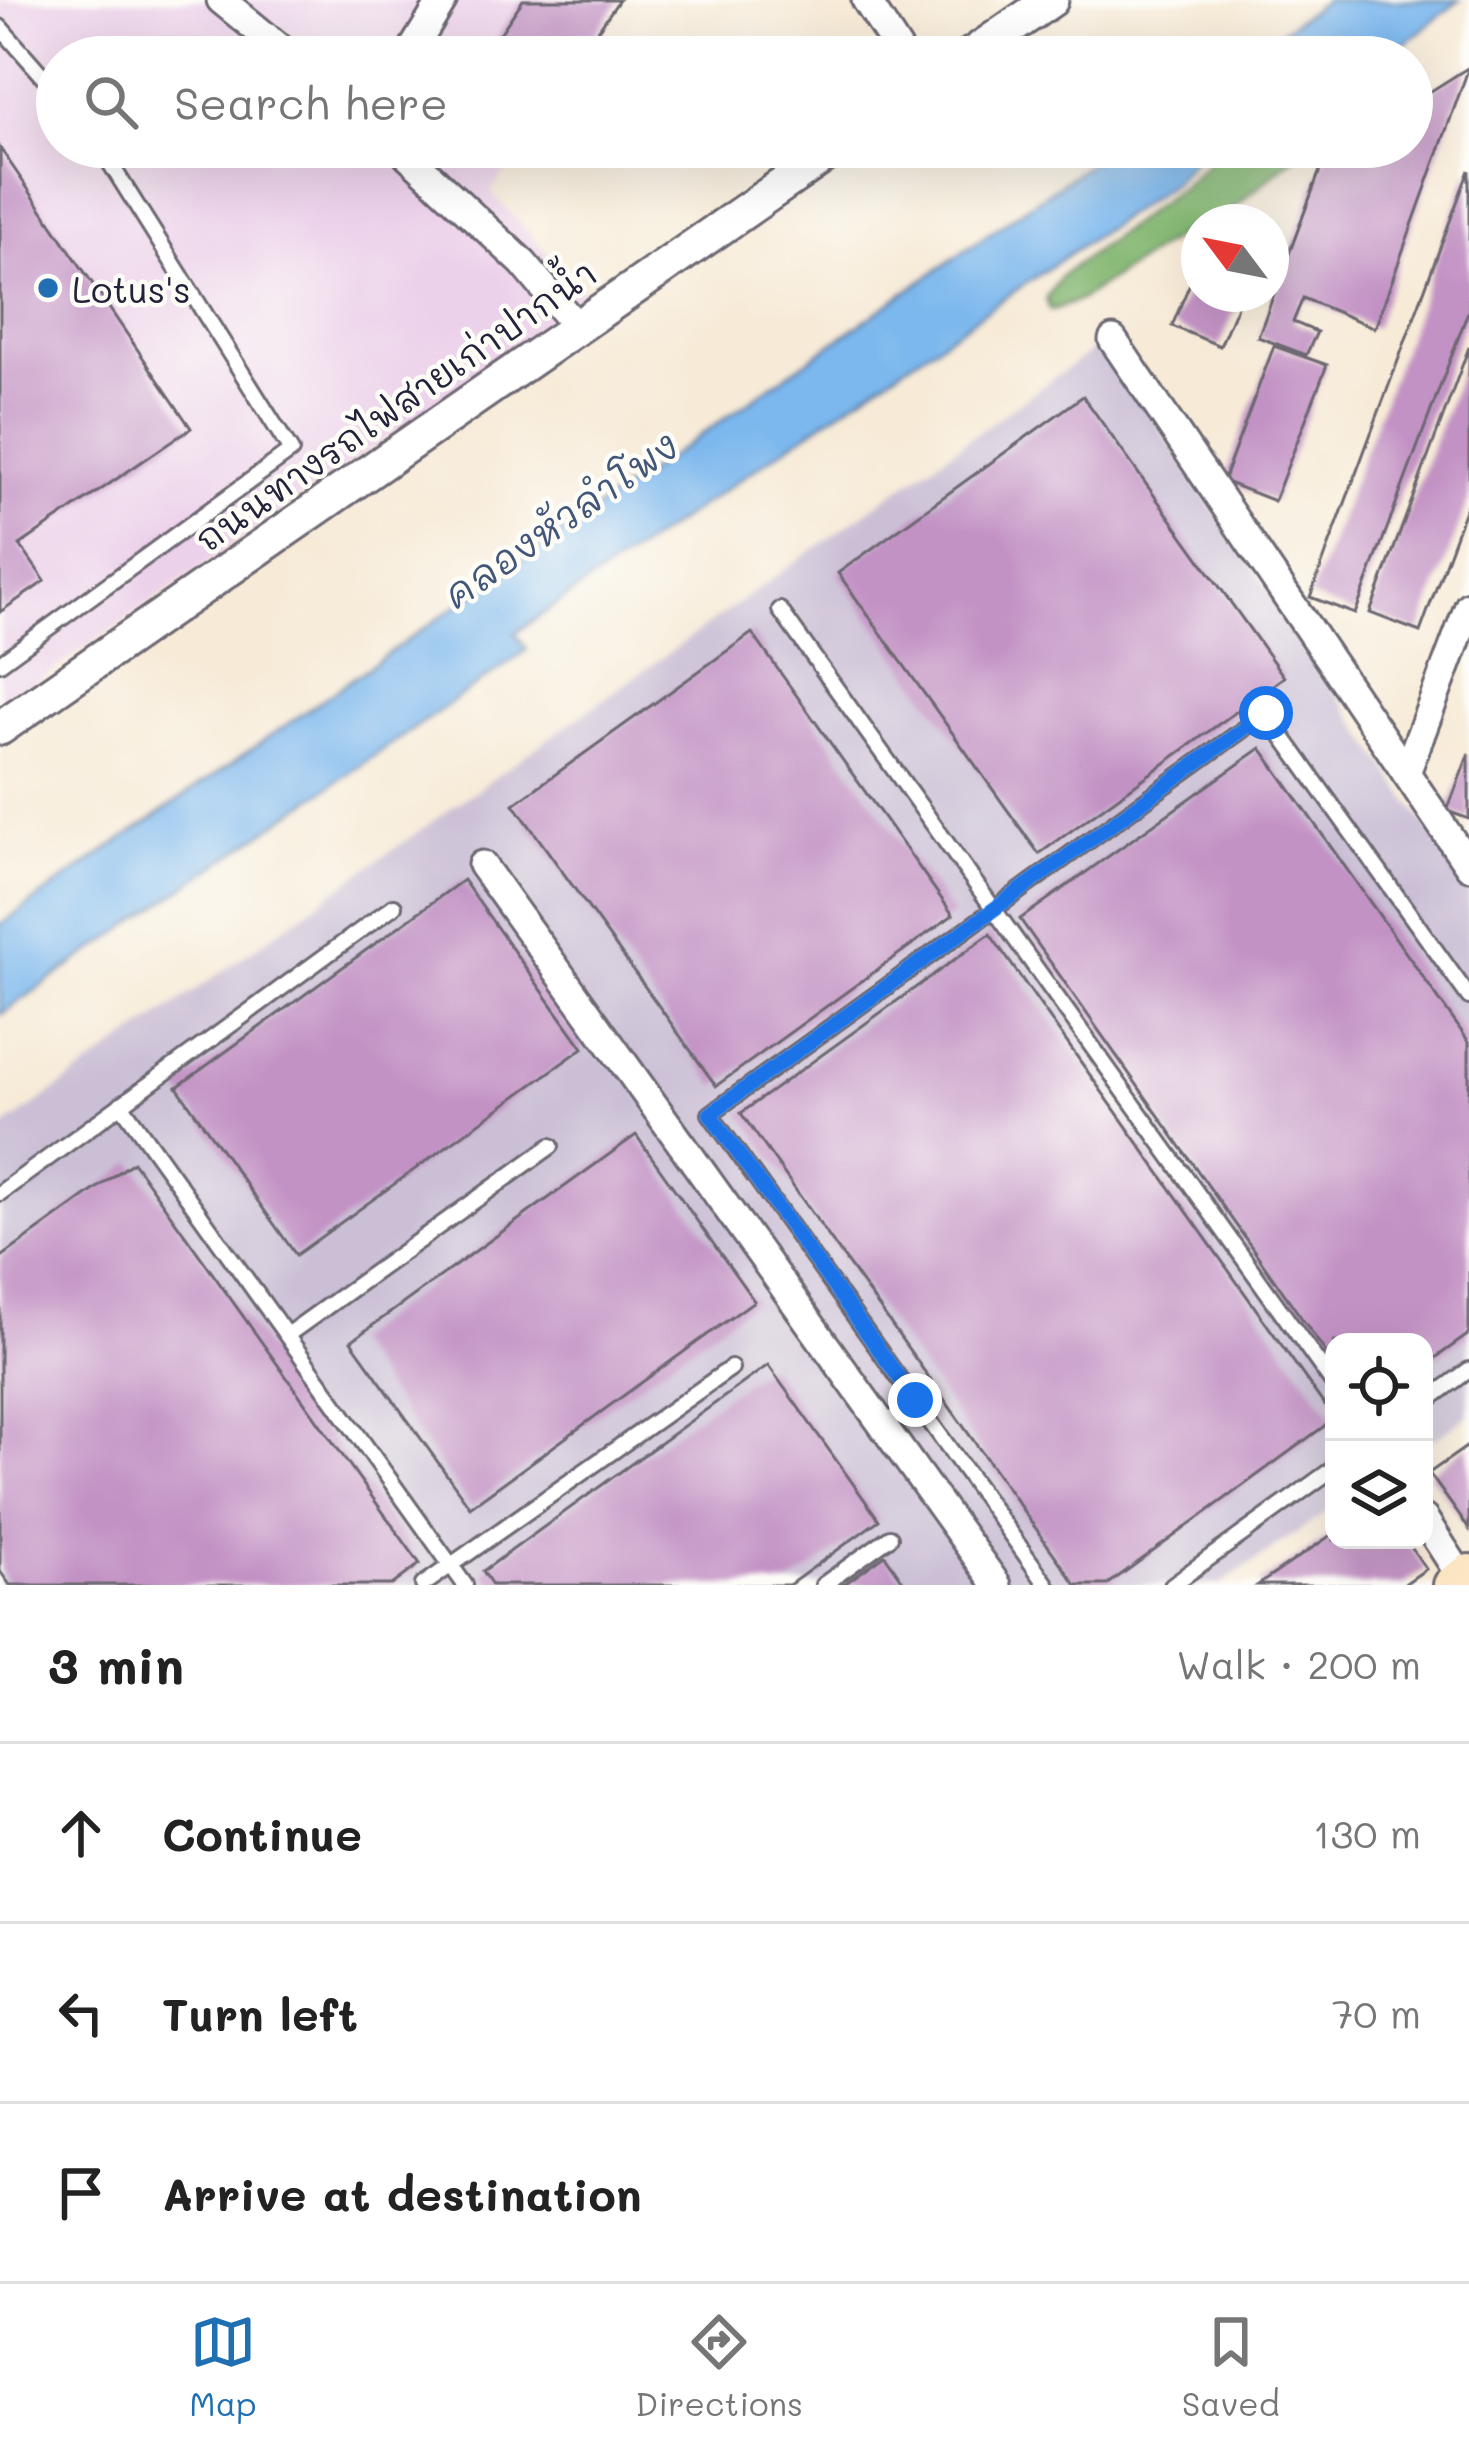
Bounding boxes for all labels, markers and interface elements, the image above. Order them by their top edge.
search box [36,36,1433,168]
icon: search [78,69,144,135]
text: Search here [174,73,448,131]
north arrow [1181,204,1289,312]
street label: ถนนทางรถไฟสายเก่าปากน้ำ [180,241,605,562]
place label: Lotus's [72,265,191,312]
marker: Lotus's [35,275,61,301]
water label: คลองหัวลำโพง [433,419,687,619]
route start [1239,686,1293,740]
map controls [1325,1333,1433,1549]
button: locate [1325,1333,1433,1441]
route end [888,1373,942,1427]
button: layers [1325,1441,1433,1549]
text: 3 min [48,1630,184,1697]
text: Walk · 200 m [1177,1638,1421,1689]
icon: ahead [48,1800,114,1866]
text: Continue [162,1804,362,1862]
text: 130 m [1313,1807,1421,1858]
icon: left [48,1980,114,2046]
text: Turn left [162,1984,358,2042]
text: 70 m [1332,1987,1421,2038]
icon: arrive [48,2160,114,2226]
text: Arrive at destination [162,2164,642,2222]
tab: Map [189,2309,257,2424]
tab: Directions [635,2309,803,2424]
tab: Saved [1182,2309,1280,2424]

